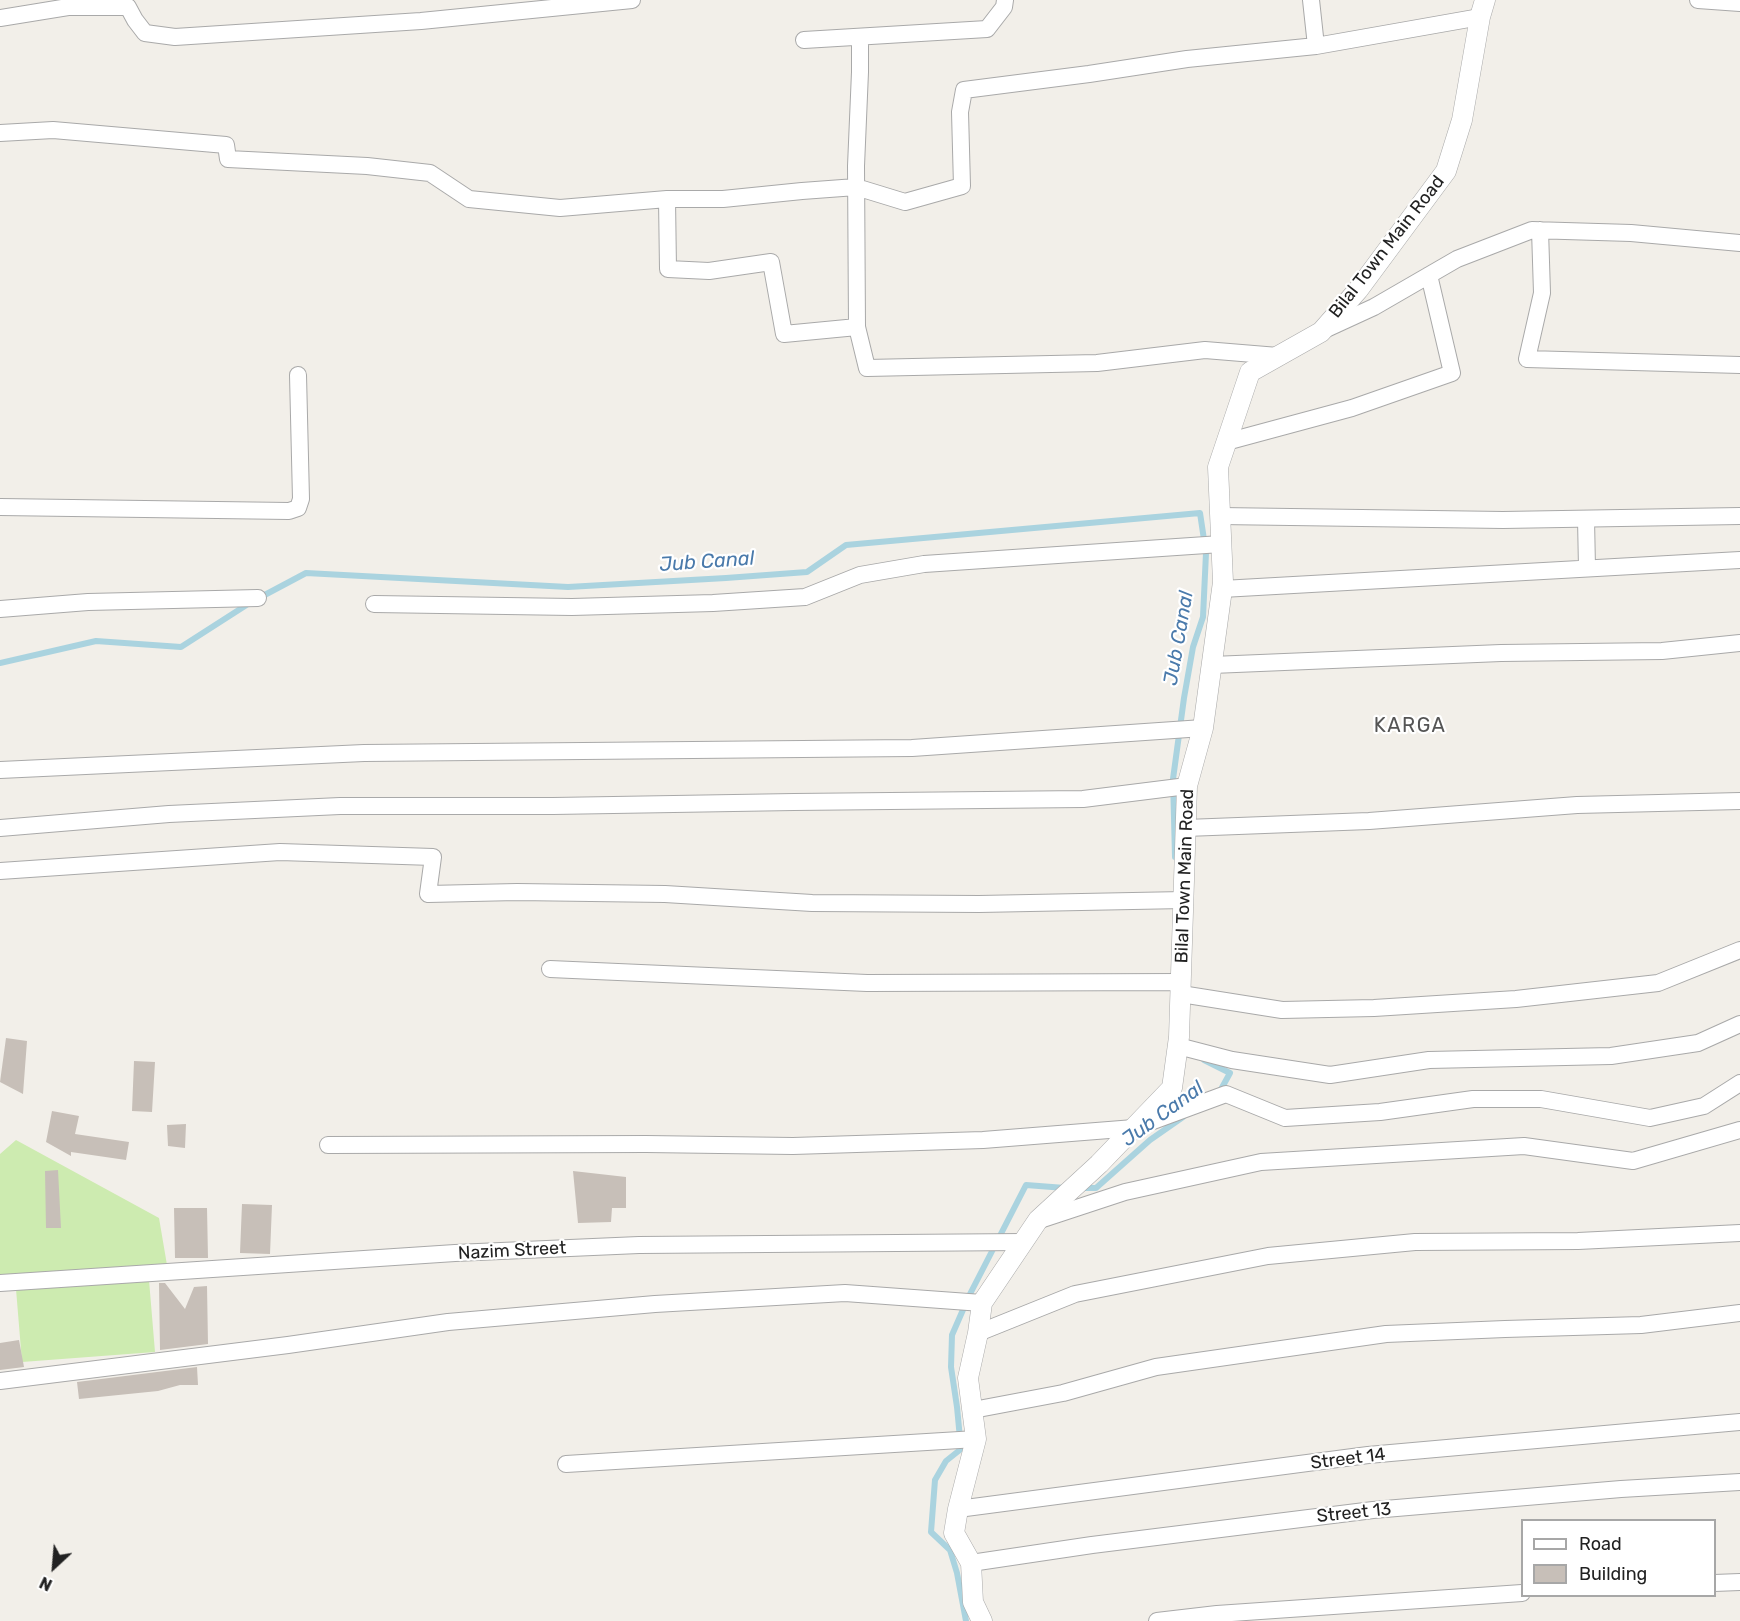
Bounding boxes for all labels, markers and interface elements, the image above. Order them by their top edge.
street label: Bilal Town Main Road [1325,172,1449,322]
water label: Jub Canal [659,547,755,577]
water label: Jub Canal [1159,589,1199,687]
district label: KARGA [1374,714,1446,738]
street label: Bilal Town Main Road [1171,788,1199,964]
water label: Jub Canal [1117,1076,1209,1152]
street label: Nazim Street [457,1237,567,1265]
street label: Street 14 [1309,1444,1387,1474]
street label: Street 13 [1316,1498,1392,1528]
legend [1521,1519,1716,1597]
text: Road [1579,1533,1622,1555]
north arrow [24,1537,84,1597]
text: Building [1579,1563,1647,1585]
text: N [37,1573,55,1595]

